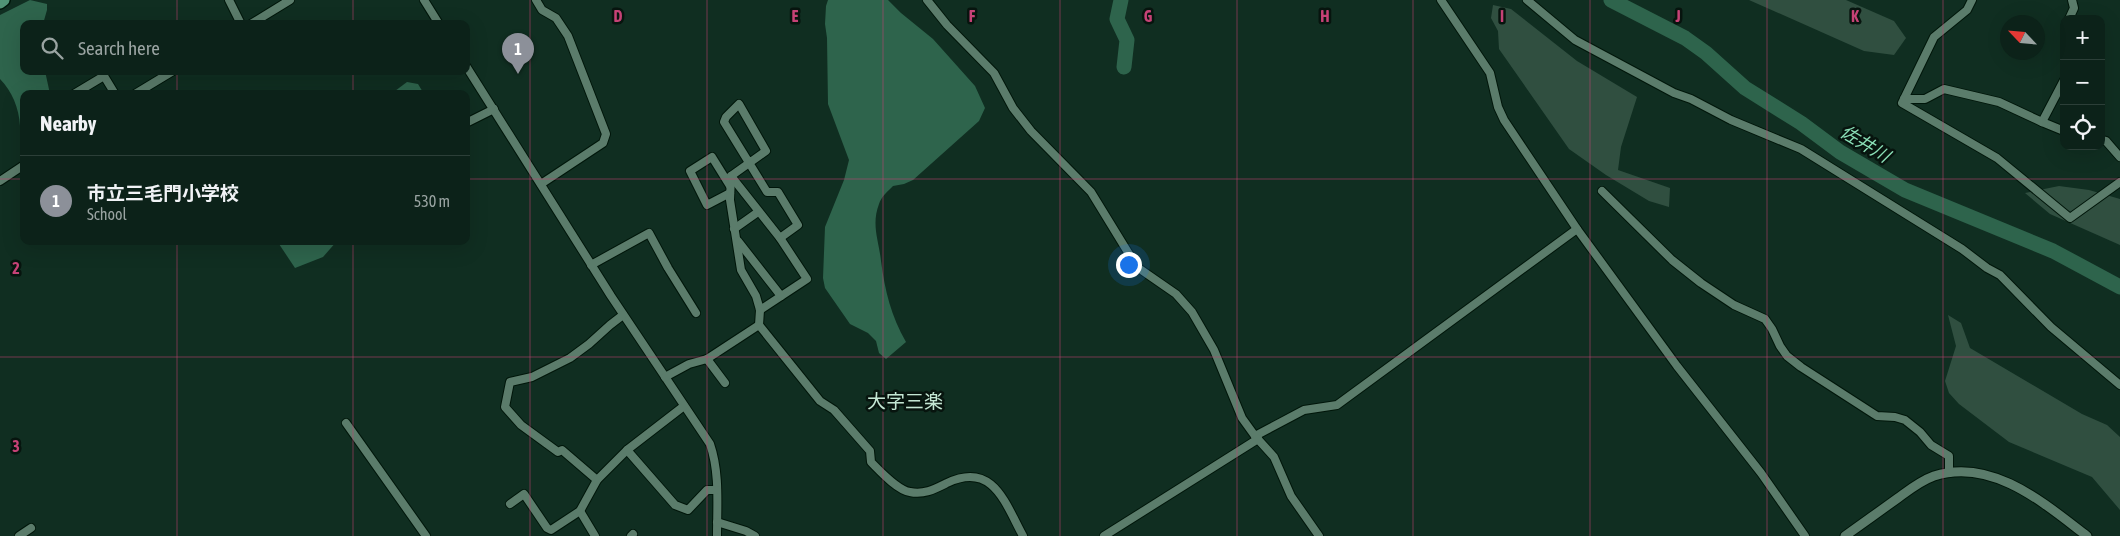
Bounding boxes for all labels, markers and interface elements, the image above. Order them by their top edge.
text: D [614,7,623,25]
text: E [792,7,799,25]
text: F [969,7,976,25]
text: G [1144,7,1153,25]
text: H [1320,7,1330,25]
text: I [1500,7,1504,25]
text: J [1674,7,1681,25]
text: K [1851,7,1859,25]
north arrow [2000,15,2045,60]
map controls [2060,15,2105,150]
button: + [2060,15,2105,60]
search box [20,20,470,75]
pin: 1 [502,33,534,74]
icon: search [38,34,66,62]
text: Search here [78,37,160,59]
button: − [2060,60,2105,105]
button: locate [2060,105,2105,150]
text: Nearby [40,111,96,135]
water label: 佐井川 [1837,121,1896,168]
text: 市立三毛門小学校 [87,182,239,204]
text: 1 [52,192,60,210]
text: 530 m [414,192,450,210]
text: School [87,205,127,223]
your location [1116,252,1142,278]
text: 2 [12,259,20,277]
district label: 大字三楽 [867,390,943,412]
text: 3 [12,437,20,455]

